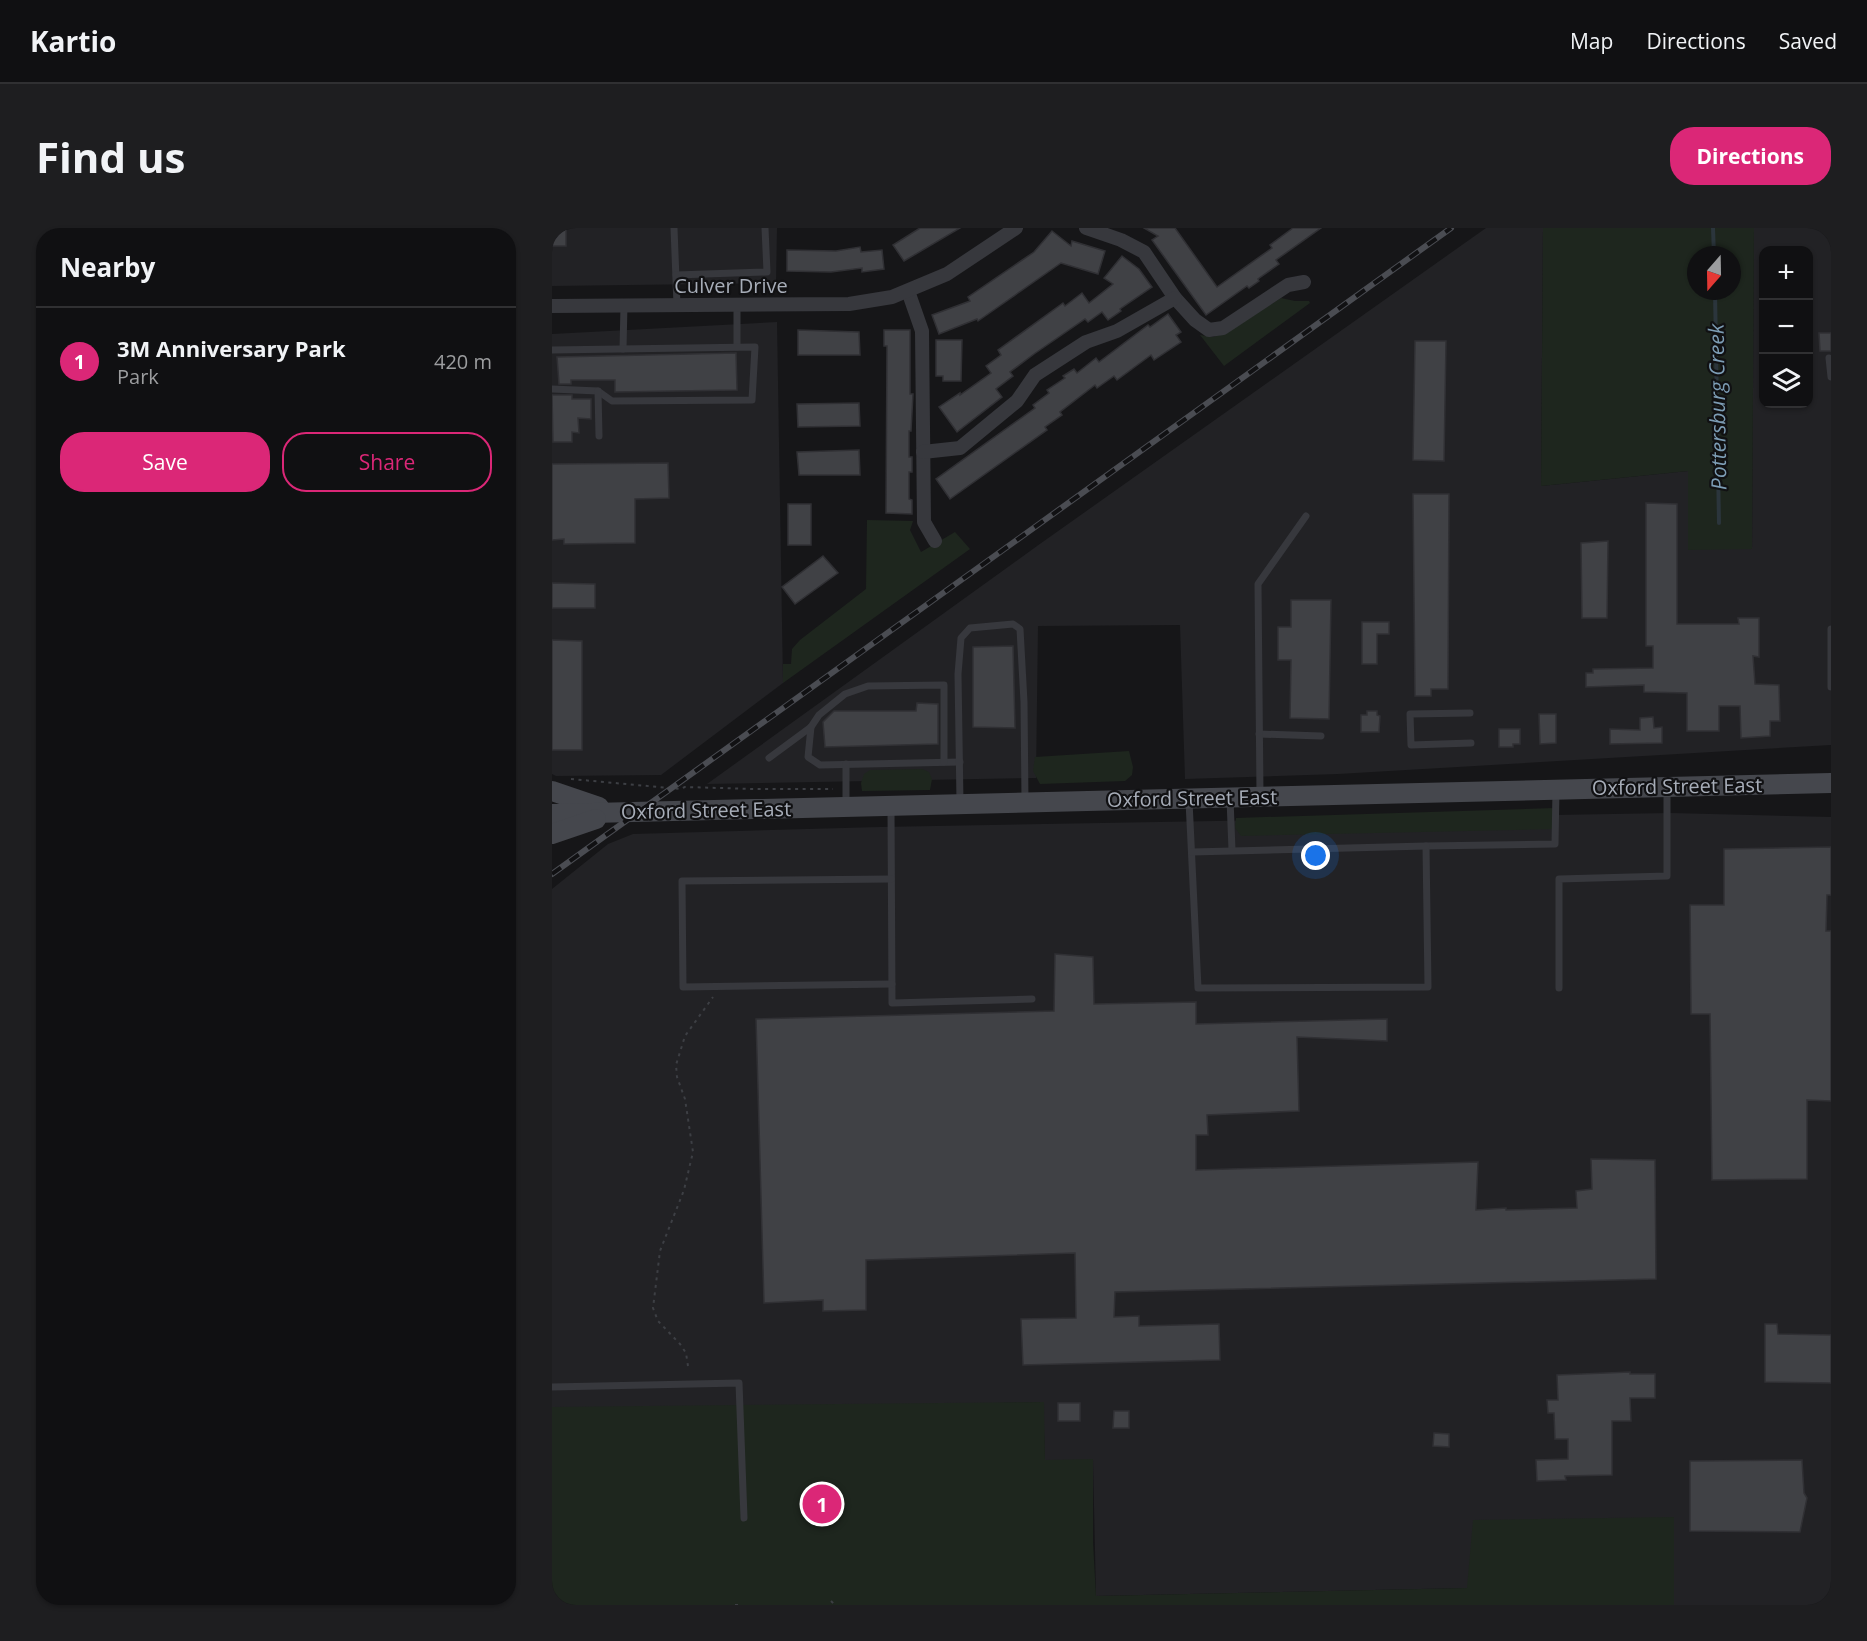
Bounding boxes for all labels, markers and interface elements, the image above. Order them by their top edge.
text: Kartio [30,22,116,60]
text: Map [1570,27,1613,55]
text: Directions [1646,27,1746,55]
text: Saved [1779,27,1837,55]
button: Directions [1670,127,1831,185]
text: Find us [36,128,185,185]
north arrow [1687,246,1741,300]
map controls [1759,246,1813,408]
button: + [1759,246,1813,300]
text: Nearby [60,249,155,285]
street label: Culver Drive [674,272,788,299]
button: − [1759,300,1813,354]
water label: Pottersburg Creek [1702,323,1732,490]
text: 3M Anniversary Park [117,333,346,363]
text: 1 [74,348,85,375]
text: 420 m [434,348,492,375]
button: layers [1759,354,1813,408]
text: Park [117,363,159,390]
button: Save [60,432,270,492]
button: Share [282,432,492,492]
street label: Oxford Street East [1592,771,1762,801]
street label: Oxford Street East [1107,783,1277,813]
street label: Oxford Street East [621,795,791,825]
your location [1301,841,1330,870]
pin: 1 [802,1482,842,1526]

